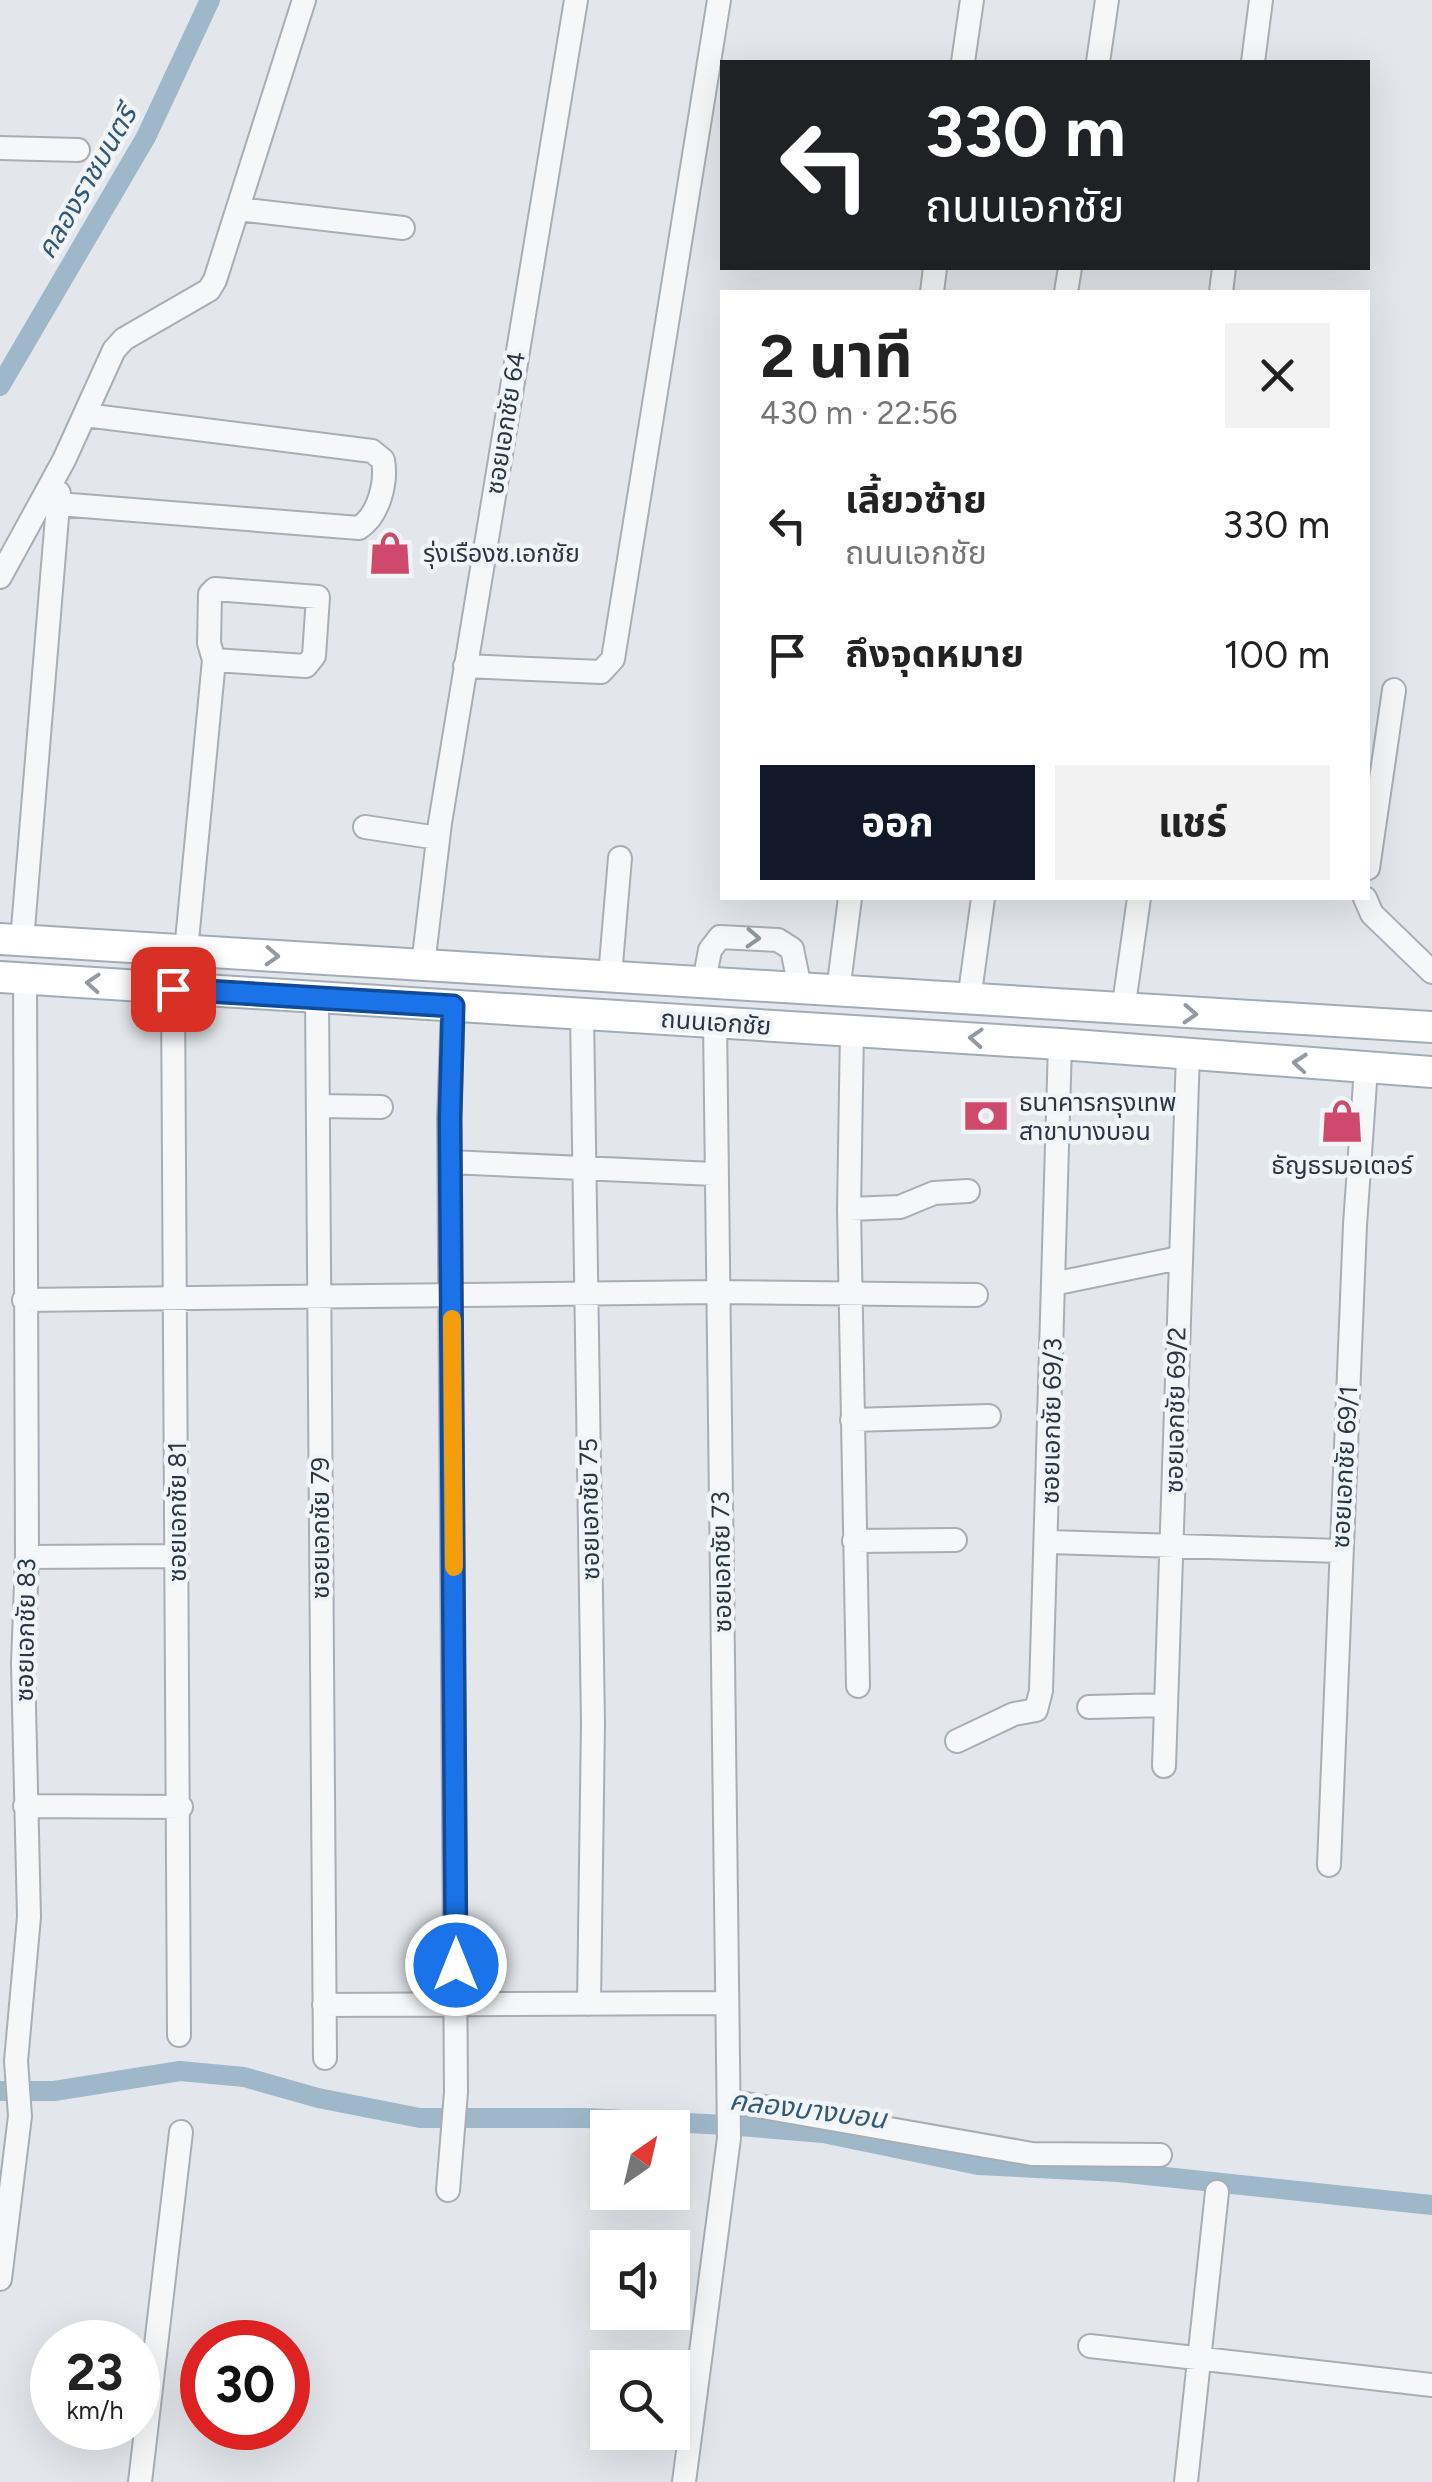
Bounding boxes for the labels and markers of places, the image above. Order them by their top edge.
shop icon: รุ่งเรืองซ.เอกชัย [366,529,414,577]
place label: รุ่งเรืองซ.เอกชัย [423,538,580,569]
pin [131,947,216,1032]
place label: ธนาคารกรุงเทพ สาขาบางบอน [1019,1087,1176,1146]
bank icon: ธนาคารกรุงเทพ สาขาบางบอน [962,1092,1010,1140]
shop icon: ธัญธรมอเตอร์ [1318,1097,1366,1145]
place label: ธัญธรมอเตอร์ [1271,1150,1414,1180]

